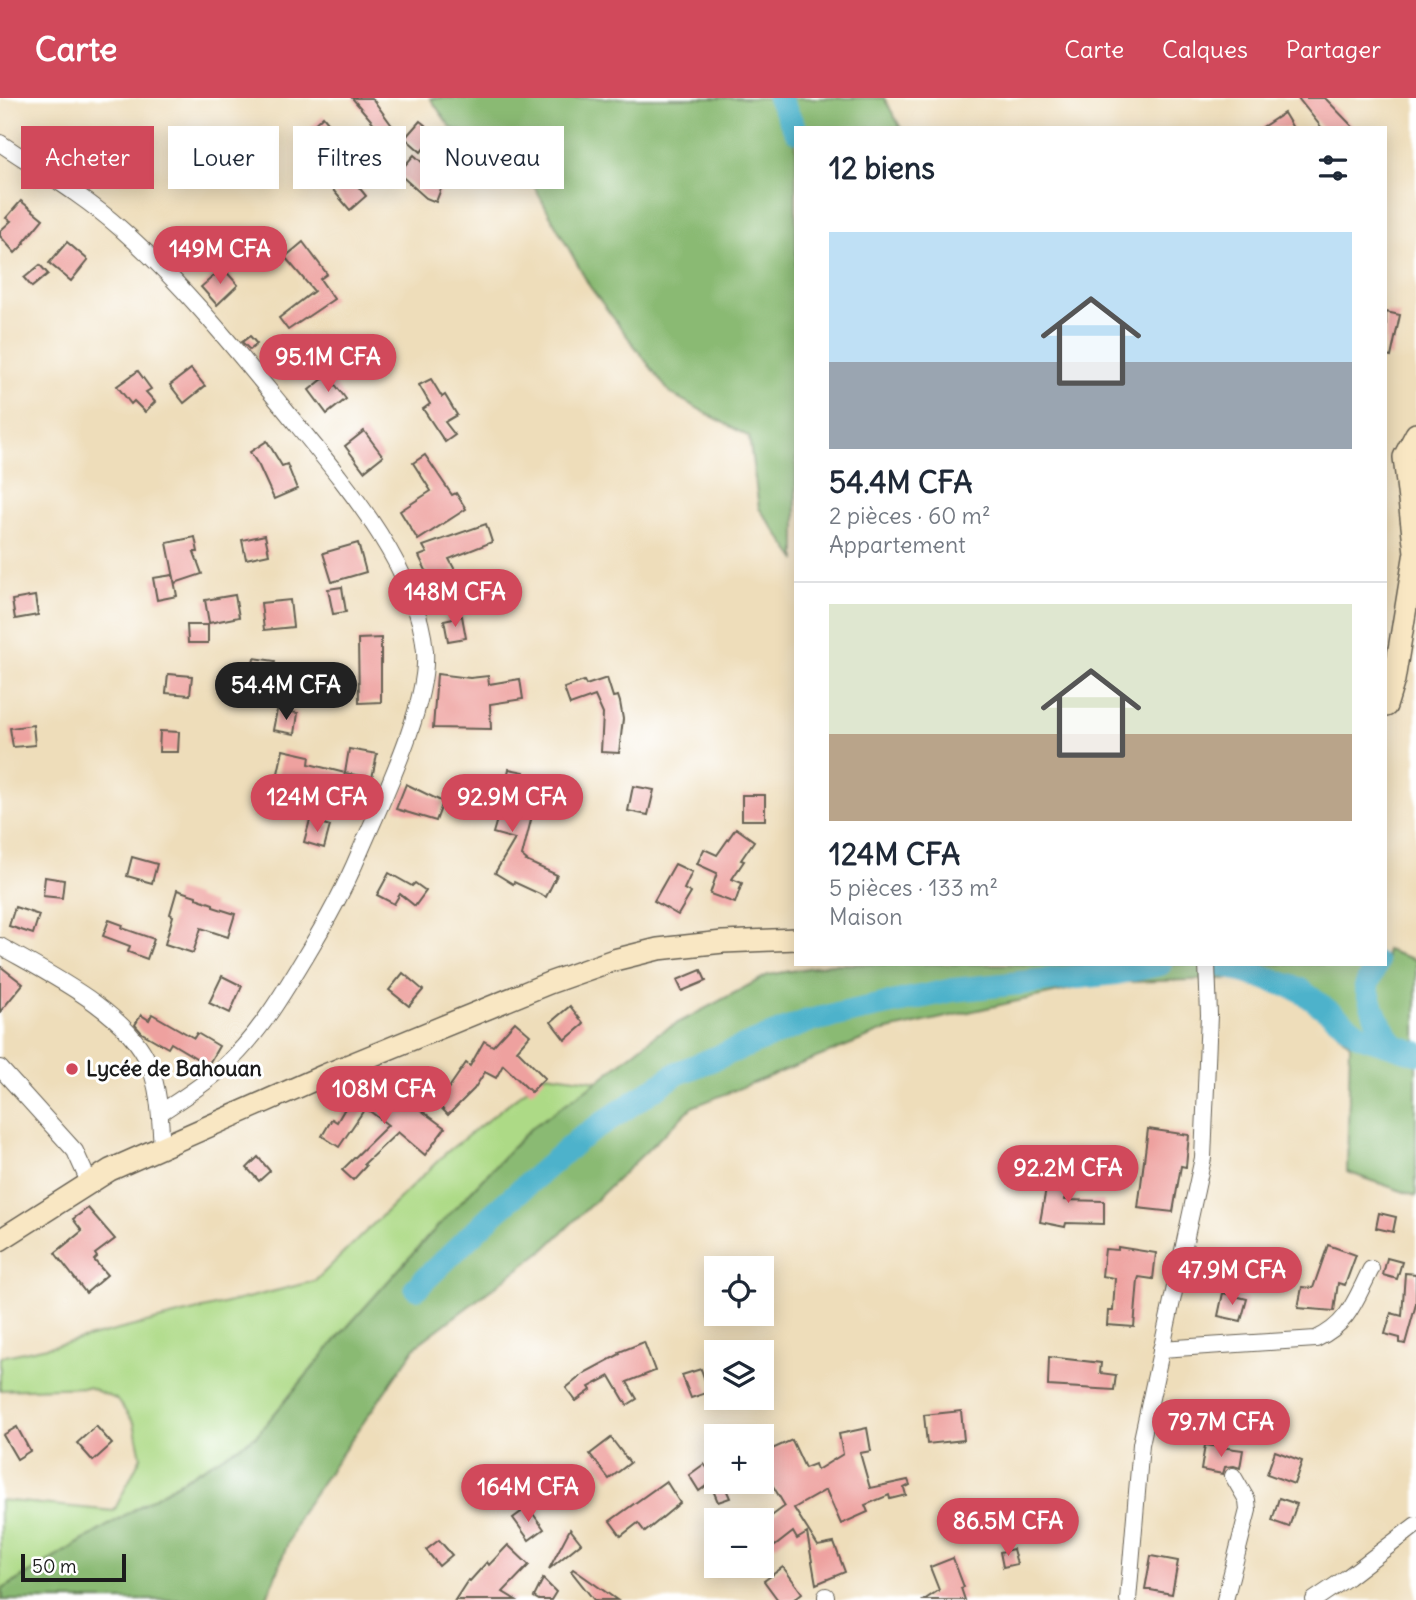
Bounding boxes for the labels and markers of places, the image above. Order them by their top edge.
pin: 149M CFA [148,226,292,286]
pin: 95.1M CFA [248,334,408,394]
pin: 148M CFA [383,570,527,629]
pin: 54.4M CFA [206,662,366,722]
pin: 124M CFA [245,774,389,834]
pin: 92.9M CFA [432,774,592,834]
place label: Lycée de Bahouan [86,1055,262,1082]
marker: Lycée de Bahouan [64,1061,80,1077]
pin: 108M CFA [312,1066,456,1126]
pin: 92.2M CFA [988,1146,1148,1205]
pin: 47.9M CFA [1152,1248,1312,1307]
pin: 79.7M CFA [1141,1400,1301,1459]
pin: 164M CFA [456,1464,600,1524]
pin: 86.5M CFA [928,1498,1088,1558]

